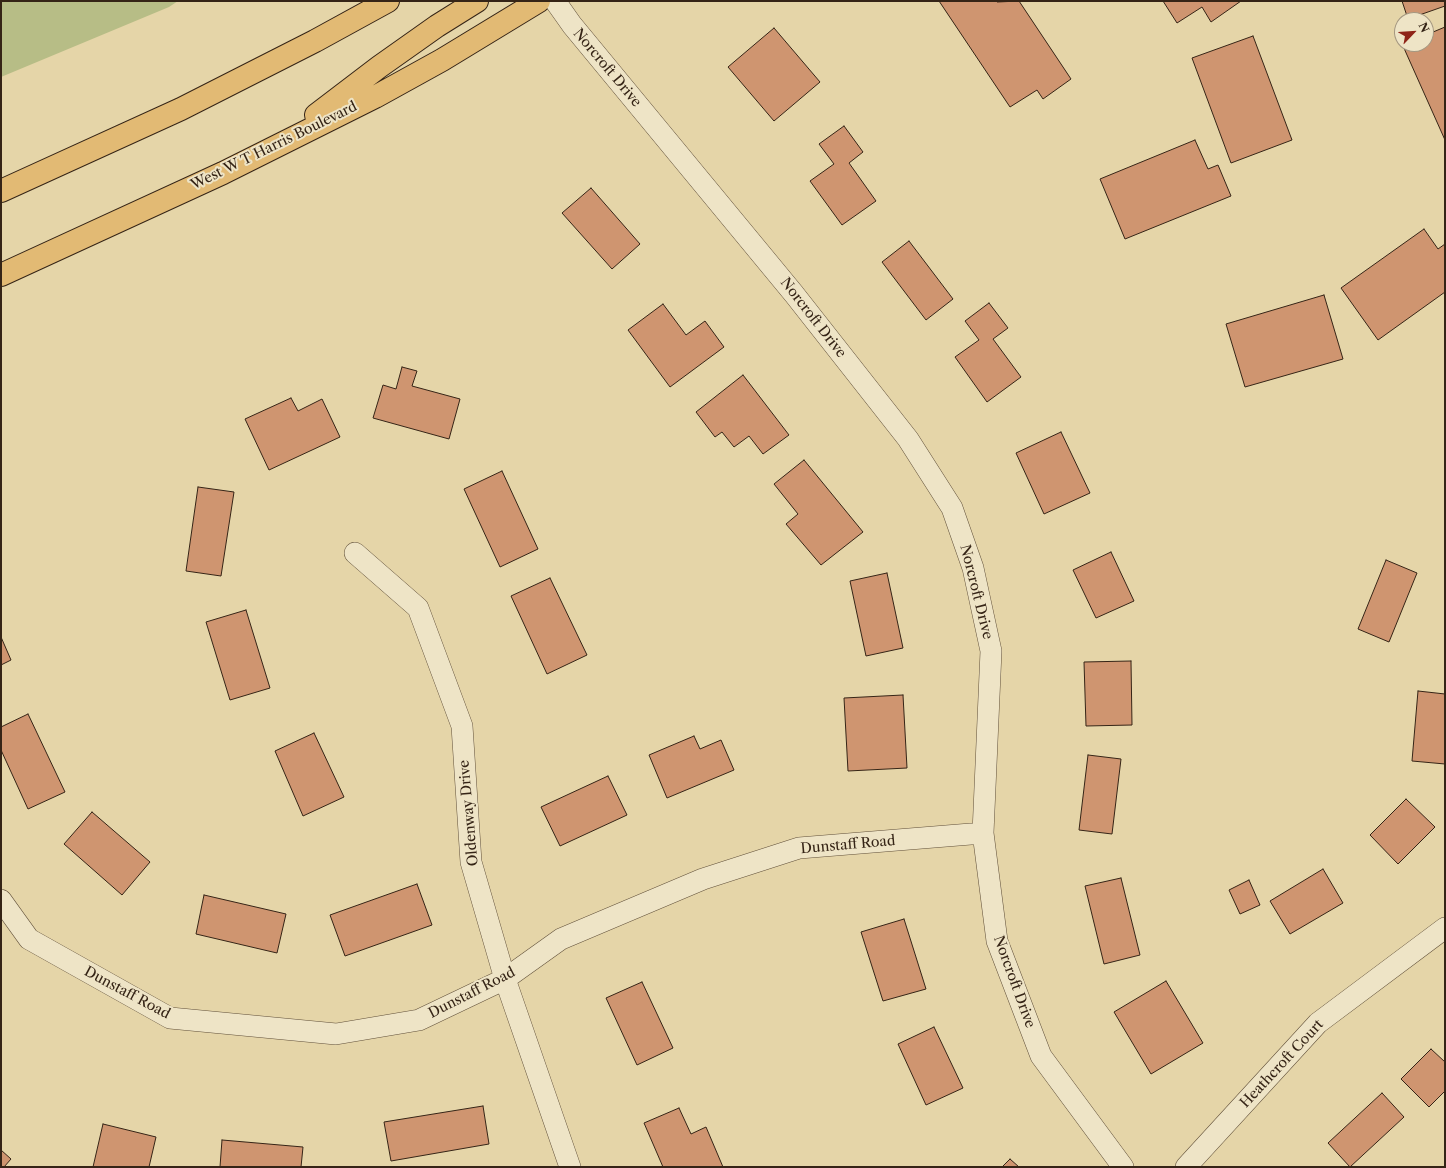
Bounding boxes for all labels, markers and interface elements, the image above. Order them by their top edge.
north arrow [1394,12,1434,52]
text: N [1416,20,1432,35]
street label: Norcroft Drive [569,25,645,111]
street label: West W T Harris Boulevard [188,98,360,194]
street label: Norcroft Drive [777,275,849,361]
street label: Norcroft Drive [956,543,996,641]
street label: Oldenway Drive [456,759,482,867]
street label: Dunstaff Road [800,832,896,858]
street label: Norcroft Drive [990,934,1038,1030]
street label: Dunstaff Road [81,963,173,1023]
street label: Dunstaff Road [426,964,518,1022]
street label: Heathcroft Court [1237,1016,1327,1112]

